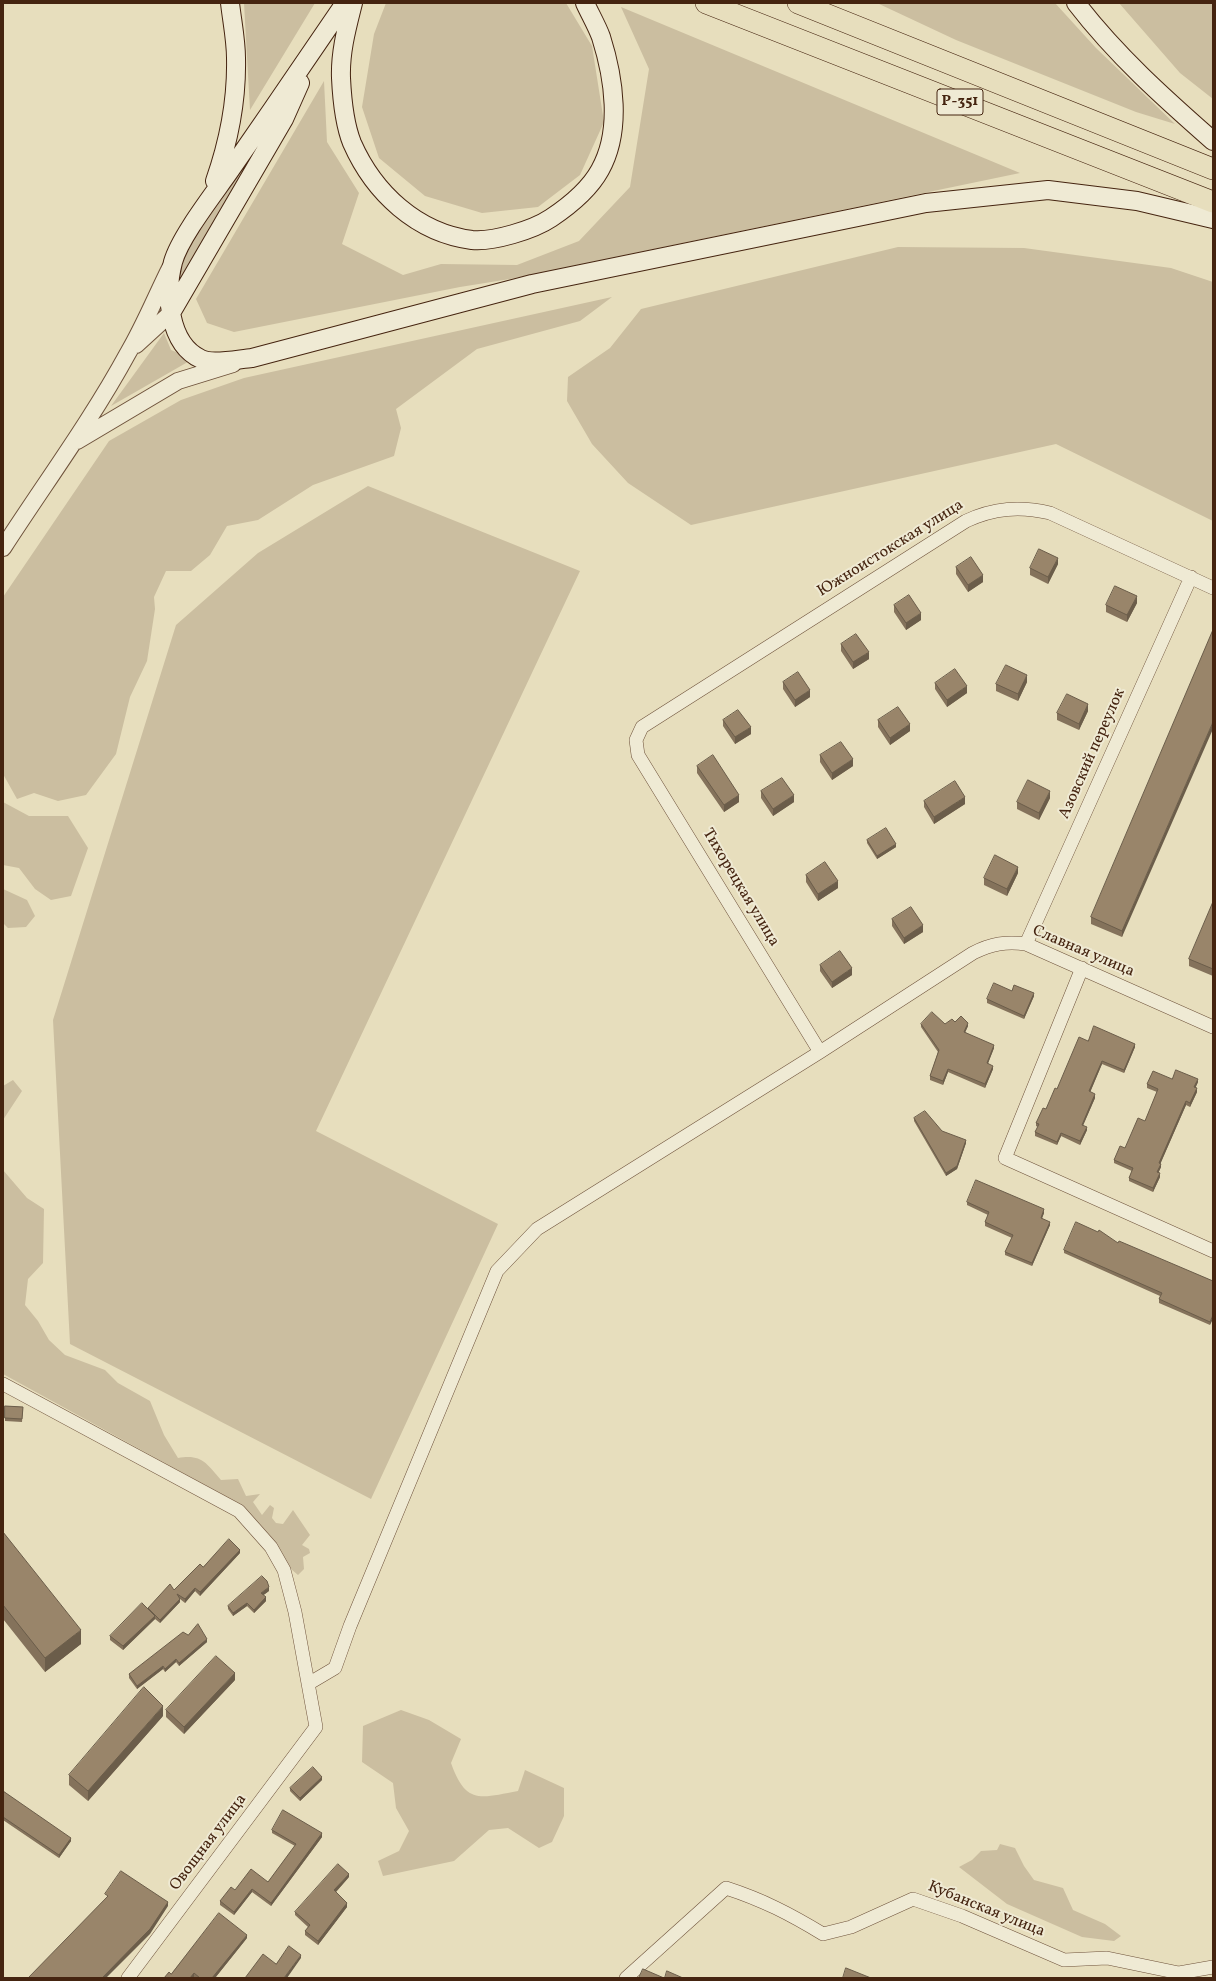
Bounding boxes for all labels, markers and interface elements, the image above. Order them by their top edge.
road number: Р-351 [937,89,983,115]
street label: Южноистокская улица [814,496,968,602]
street label: Азовский переулок [1056,686,1130,822]
street label: Тихорецкая улица [697,826,783,950]
street label: Славная улица [1029,922,1137,982]
street label: Овощная улица [166,1791,252,1895]
street label: Кубанская улица [925,1878,1047,1942]

